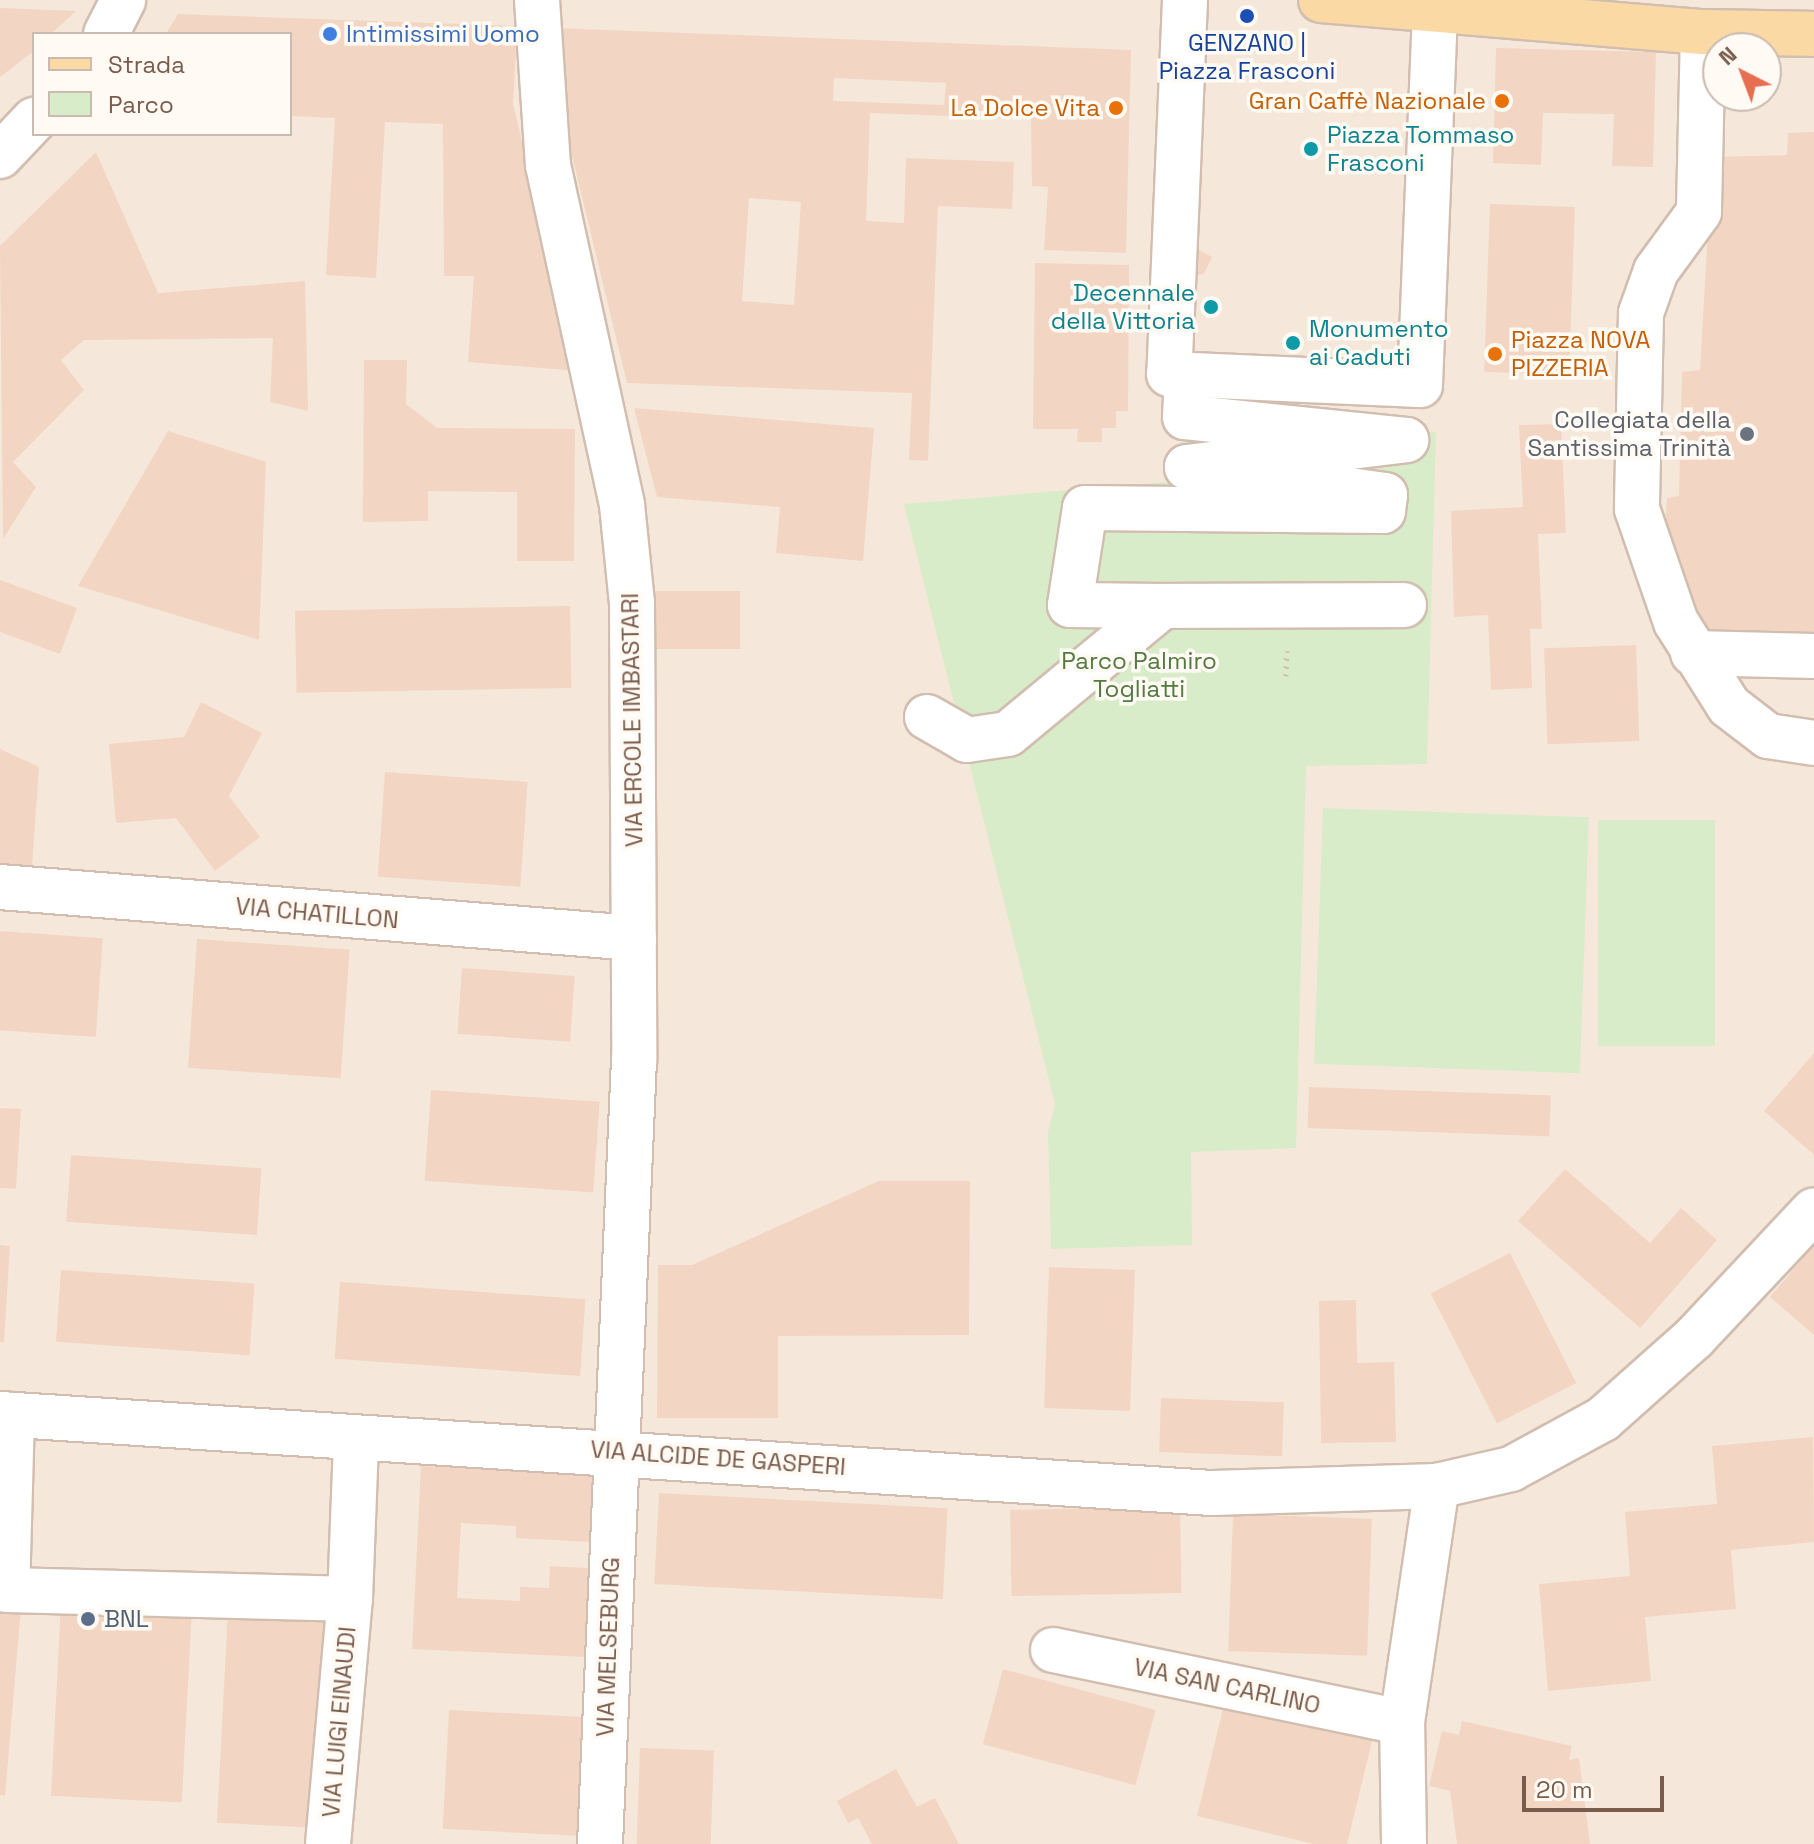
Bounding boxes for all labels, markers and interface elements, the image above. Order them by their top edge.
marker: GENZANO | Piazza Frasconi [1238,7,1256,25]
place label: Intimissimi Uomo [346,20,540,48]
marker: Intimissimi Uomo [321,25,339,43]
place label: GENZANO | Piazza Frasconi [1159,29,1335,85]
legend [32,32,292,136]
north arrow [1702,32,1782,112]
text: N [1712,40,1742,71]
text: Strada [108,49,185,80]
place label: Gran Caffè Nazionale [1249,87,1486,115]
text: Parco [108,89,174,120]
marker: Gran Caffè Nazionale [1493,92,1511,110]
place label: La Dolce Vita [950,94,1100,122]
marker: La Dolce Vita [1107,99,1125,117]
place label: Piazza Tommaso Frasconi [1327,121,1515,177]
marker: Piazza Tommaso Frasconi [1302,140,1320,158]
place label: Decennale della Vittoria [1051,279,1195,335]
marker: Decennale della Vittoria [1202,298,1220,316]
place label: Monumento ai Caduti [1309,315,1448,371]
place label: Piazza NOVA PIZZERIA [1511,326,1650,382]
marker: Monumento ai Caduti [1284,334,1302,352]
marker: Piazza NOVA PIZZERIA [1486,345,1504,363]
place label: Collegiata della Santissima Trinità [1527,406,1731,462]
marker: Collegiata della Santissima Trinità [1738,425,1756,443]
street label: VIA ERCOLE IMBASTARI [615,592,649,848]
park label: Parco Palmiro Togliatti [1061,647,1217,703]
street label: VIA CHATILLON [234,892,400,934]
street label: VIA ALCIDE DE GASPERI [589,1435,847,1481]
street label: VIA MELSEBURG [590,1556,626,1738]
place label: BNL [104,1605,149,1633]
marker: BNL [79,1610,97,1628]
street label: VIA LUIGI EINAUDI [316,1625,362,1819]
street label: VIA SAN CARLINO [1131,1652,1323,1720]
scale bar [1526,1760,1668,1810]
text: 20 m [1536,1774,1593,1805]

